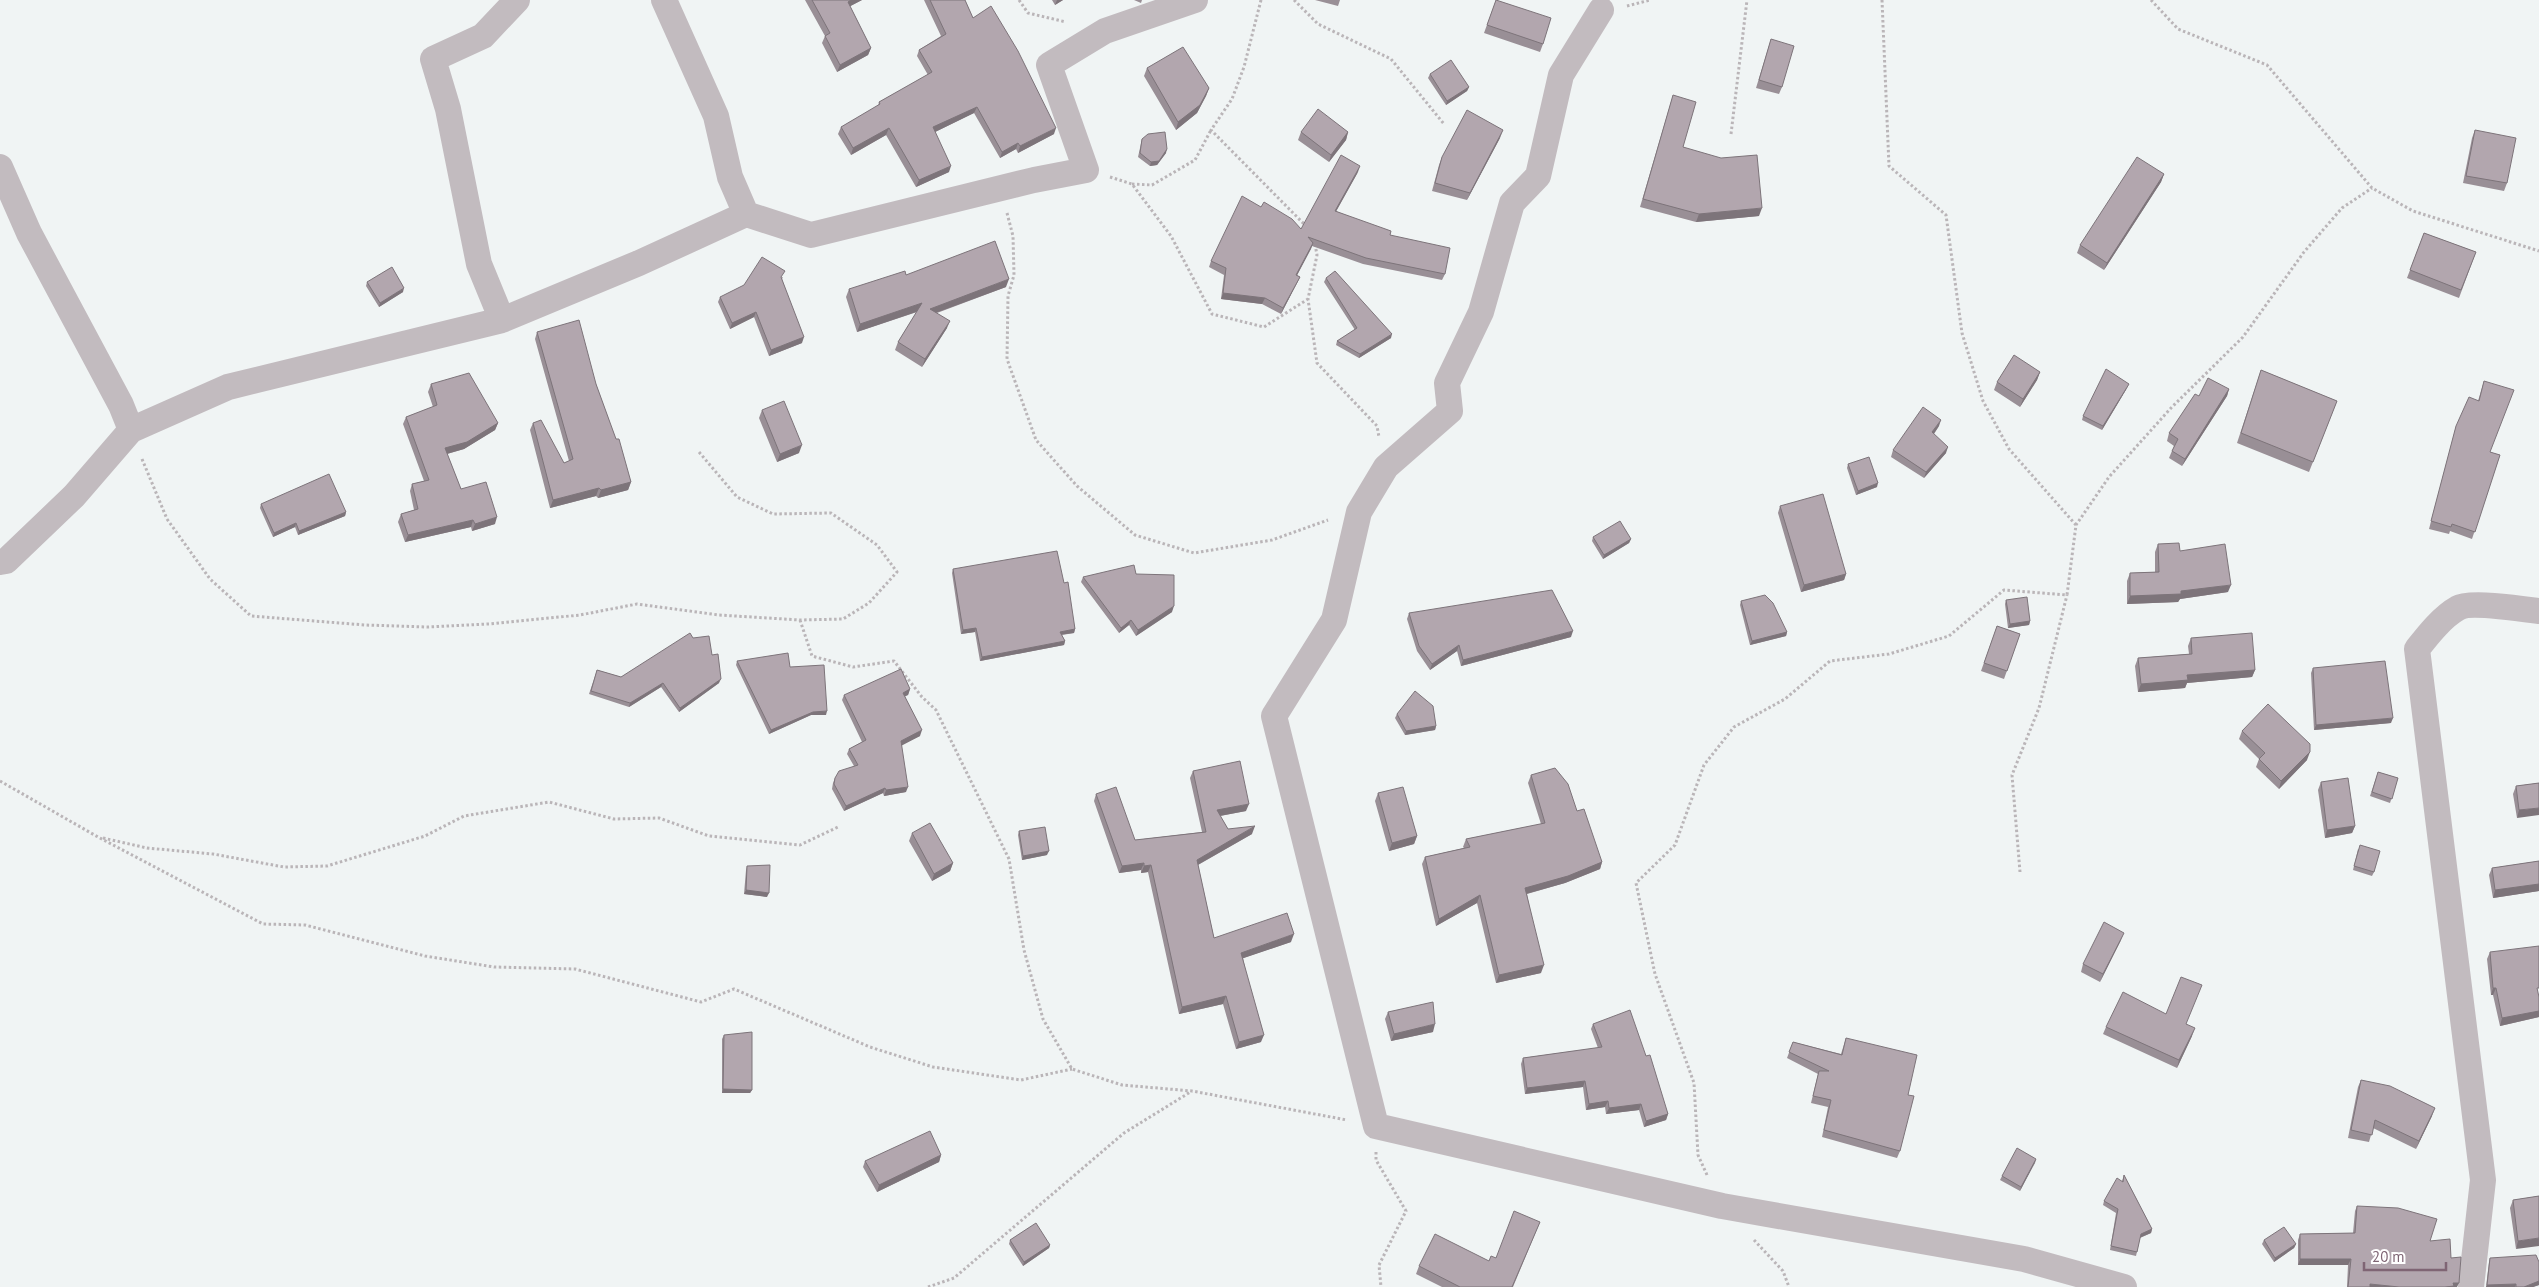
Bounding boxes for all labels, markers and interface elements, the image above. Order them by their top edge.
scale bar [2364,1240,2446,1272]
text: 20 m [2372,1247,2405,1266]

